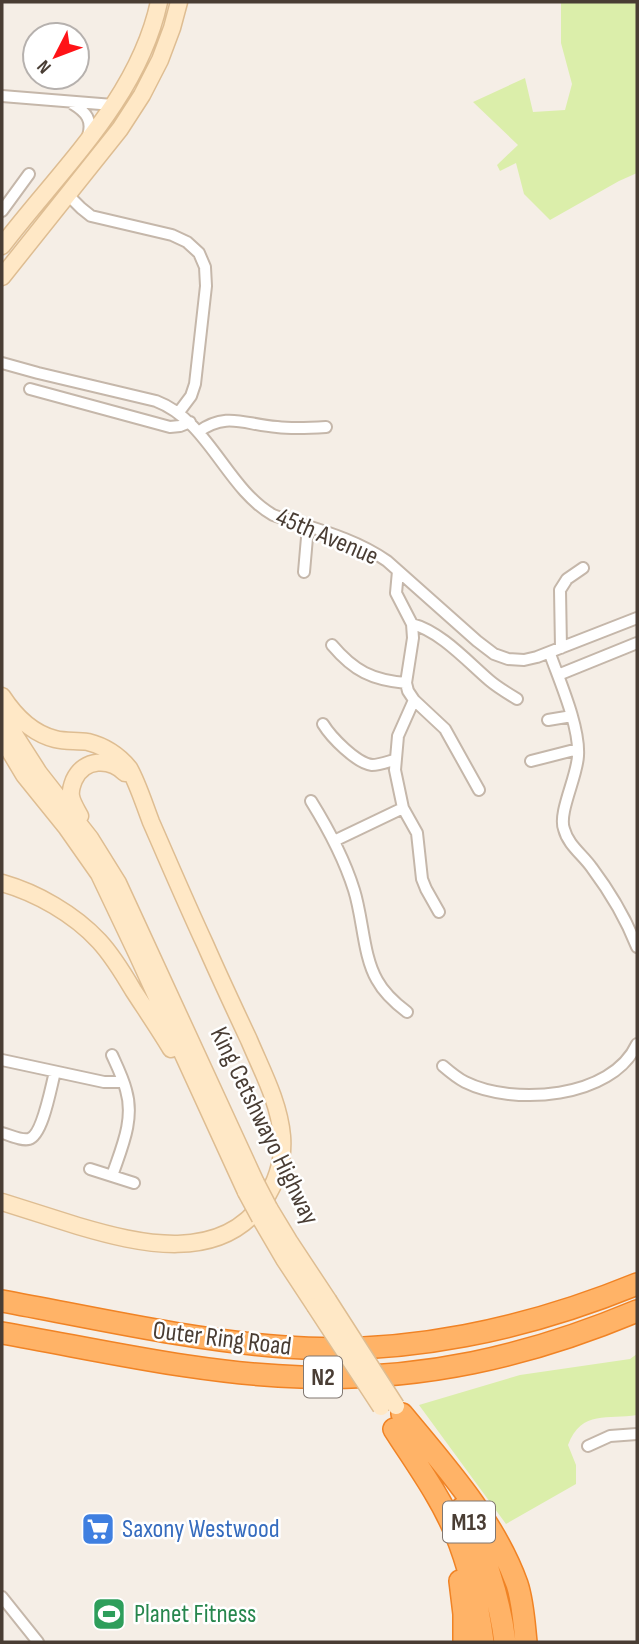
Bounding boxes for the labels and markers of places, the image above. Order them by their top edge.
supermarket icon: Saxony Westwood [79,1510,117,1548]
place label: Saxony Westwood [122,1514,280,1545]
sports icon: Planet Fitness [90,1595,128,1633]
place label: Planet Fitness [134,1599,256,1630]

